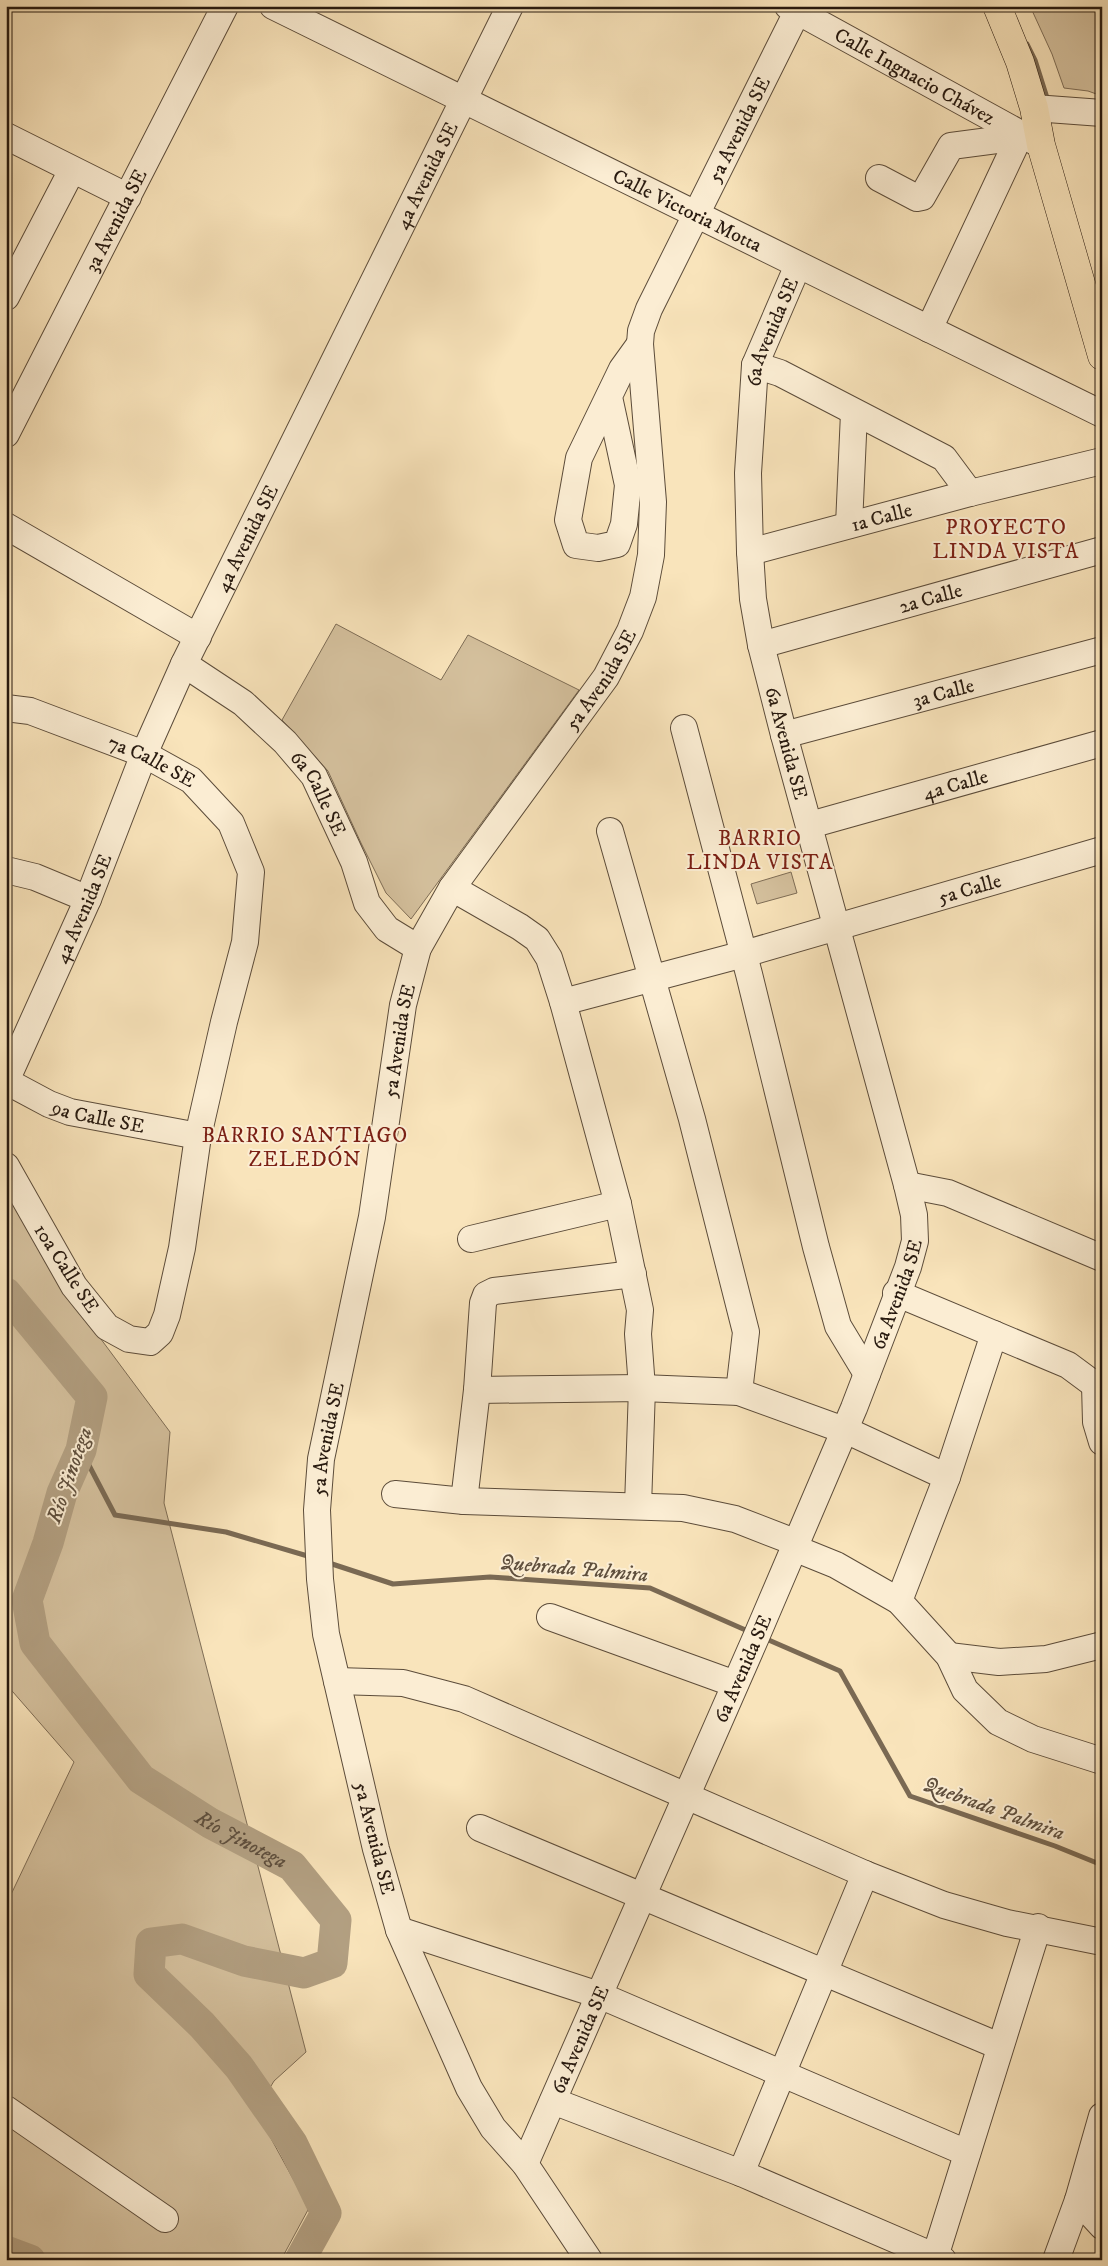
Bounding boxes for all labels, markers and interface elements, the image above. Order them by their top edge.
street label: Calle Ingnacio Chávez [830,23,999,131]
street label: 5a Avenida SE [703,73,777,187]
street label: 4a Avenida SE [390,118,465,234]
street label: Calle Victoria Motta [608,164,766,259]
street label: 3a Avenida SE [80,165,153,277]
street label: 6a Avenida SE [743,274,805,387]
street label: 4a Avenida SE [211,481,285,597]
street label: 1a Calle [848,498,915,538]
district label: PROYECTO LINDA VISTA [933,515,1080,565]
street label: 2a Calle [896,578,965,620]
street label: 5a Avenida SE [560,625,643,736]
street label: 3a Calle [910,674,977,714]
street label: 6a Avenida SE [759,684,813,802]
street label: 7a Calle SE [104,731,199,794]
street label: 6a Calle SE [284,746,351,840]
street label: 4a Calle [920,765,991,807]
district label: BARRIO LINDA VISTA [687,826,834,876]
street label: 4a Avenida SE [50,850,118,968]
street label: 5a Calle [935,869,1004,911]
street label: 5a Avenida SE [379,981,422,1100]
street label: 9a Calle SE [47,1095,146,1140]
district label: BARRIO SANTIAGO ZELEDÓN [202,1123,408,1173]
street label: 10a Calle SE [28,1219,104,1318]
street label: 6a Avenida SE [866,1237,929,1354]
street label: 5a Avenida SE [307,1380,351,1497]
water label: Río Jinotega [41,1424,99,1528]
water label: Quebrada Palmira [499,1550,649,1588]
street label: 6a Avenida SE [709,1611,778,1727]
water label: Quebrada Palmira [919,1771,1068,1847]
street label: 5a Avenida SE [347,1779,400,1897]
water label: Río Jinotega [189,1804,291,1875]
street label: 6a Avenida SE [546,1982,616,2098]

